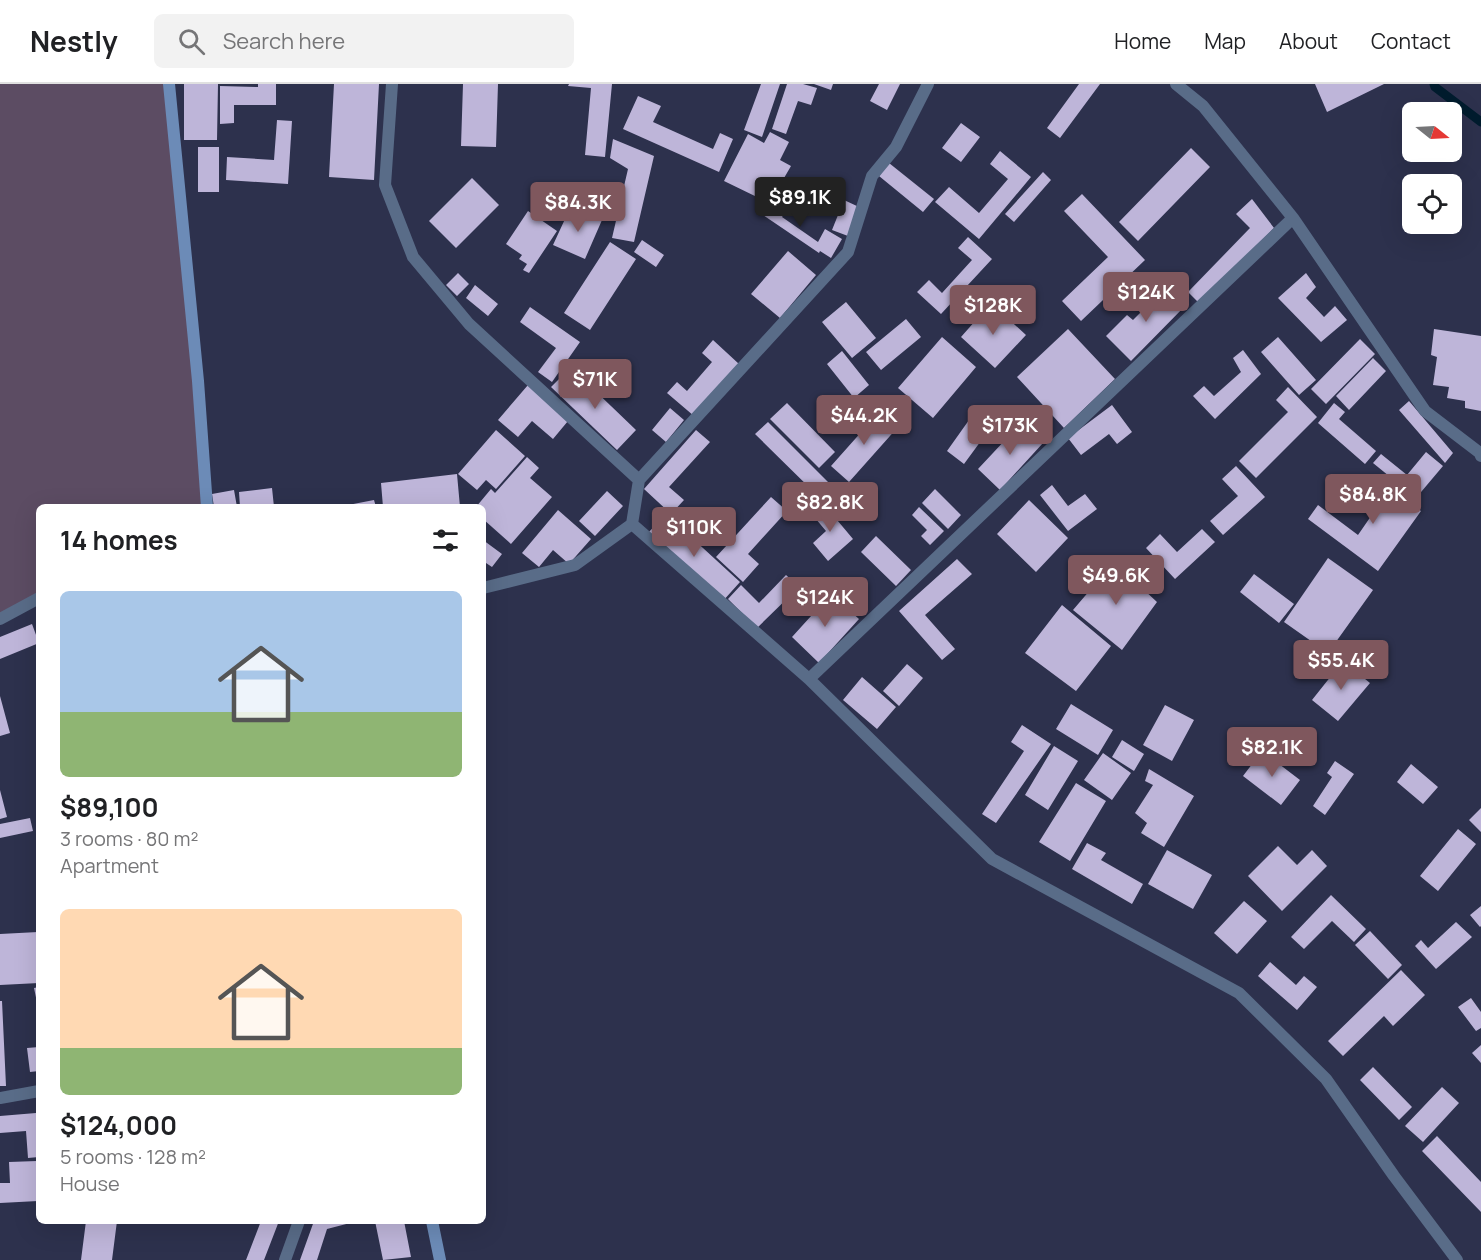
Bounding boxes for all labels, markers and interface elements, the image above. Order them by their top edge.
search box [154,14,574,68]
text: Nestly [30,22,118,60]
icon: search [175,25,208,58]
text: Search here [223,26,345,56]
text: Home [1114,27,1171,55]
text: Map [1204,27,1246,55]
text: About [1279,27,1338,55]
text: Contact [1371,27,1451,55]
north arrow [1402,102,1462,162]
map controls [1402,102,1462,234]
button: locate [1402,174,1462,234]
pin: $89.1K [751,177,849,228]
pin: $84.3K [529,182,627,233]
text: $89.1K [769,183,831,210]
text: $84.3K [544,188,612,215]
pin: $124K [1104,272,1188,323]
text: $124K [1117,278,1175,305]
pin: $128K [951,285,1035,336]
text: $128K [964,291,1022,318]
pin: $71K [559,359,631,410]
text: $71K [573,365,617,392]
pin: $44.2K [815,395,913,446]
text: $44.2K [830,401,898,428]
pin: $173K [968,405,1052,456]
text: $173K [982,411,1038,438]
pin: $84.8K [1324,474,1422,525]
text: $84.8K [1339,480,1407,507]
pin: $82.8K [781,482,879,533]
text: $82.8K [796,488,864,515]
pin: $110K [652,507,736,558]
text: $110K [666,513,722,540]
text: 14 homes [60,522,178,558]
icon: filters [429,524,462,557]
pin: $49.6K [1067,555,1165,606]
text: $49.6K [1082,561,1150,588]
pin: $124K [783,577,867,628]
text: $124K [796,583,854,610]
icon: home [207,630,315,738]
pin: $55.4K [1292,640,1390,691]
text: $55.4K [1307,646,1375,673]
pin: $82.1K [1223,727,1321,778]
text: $82.1K [1241,733,1303,760]
text: $89,100 [60,789,159,825]
text: 3 rooms · 80 m² [60,825,199,852]
text: Apartment [60,852,159,879]
icon: home [207,948,315,1056]
text: $124,000 [60,1107,177,1143]
text: 5 rooms · 128 m² [60,1143,206,1170]
text: House [60,1170,120,1197]

